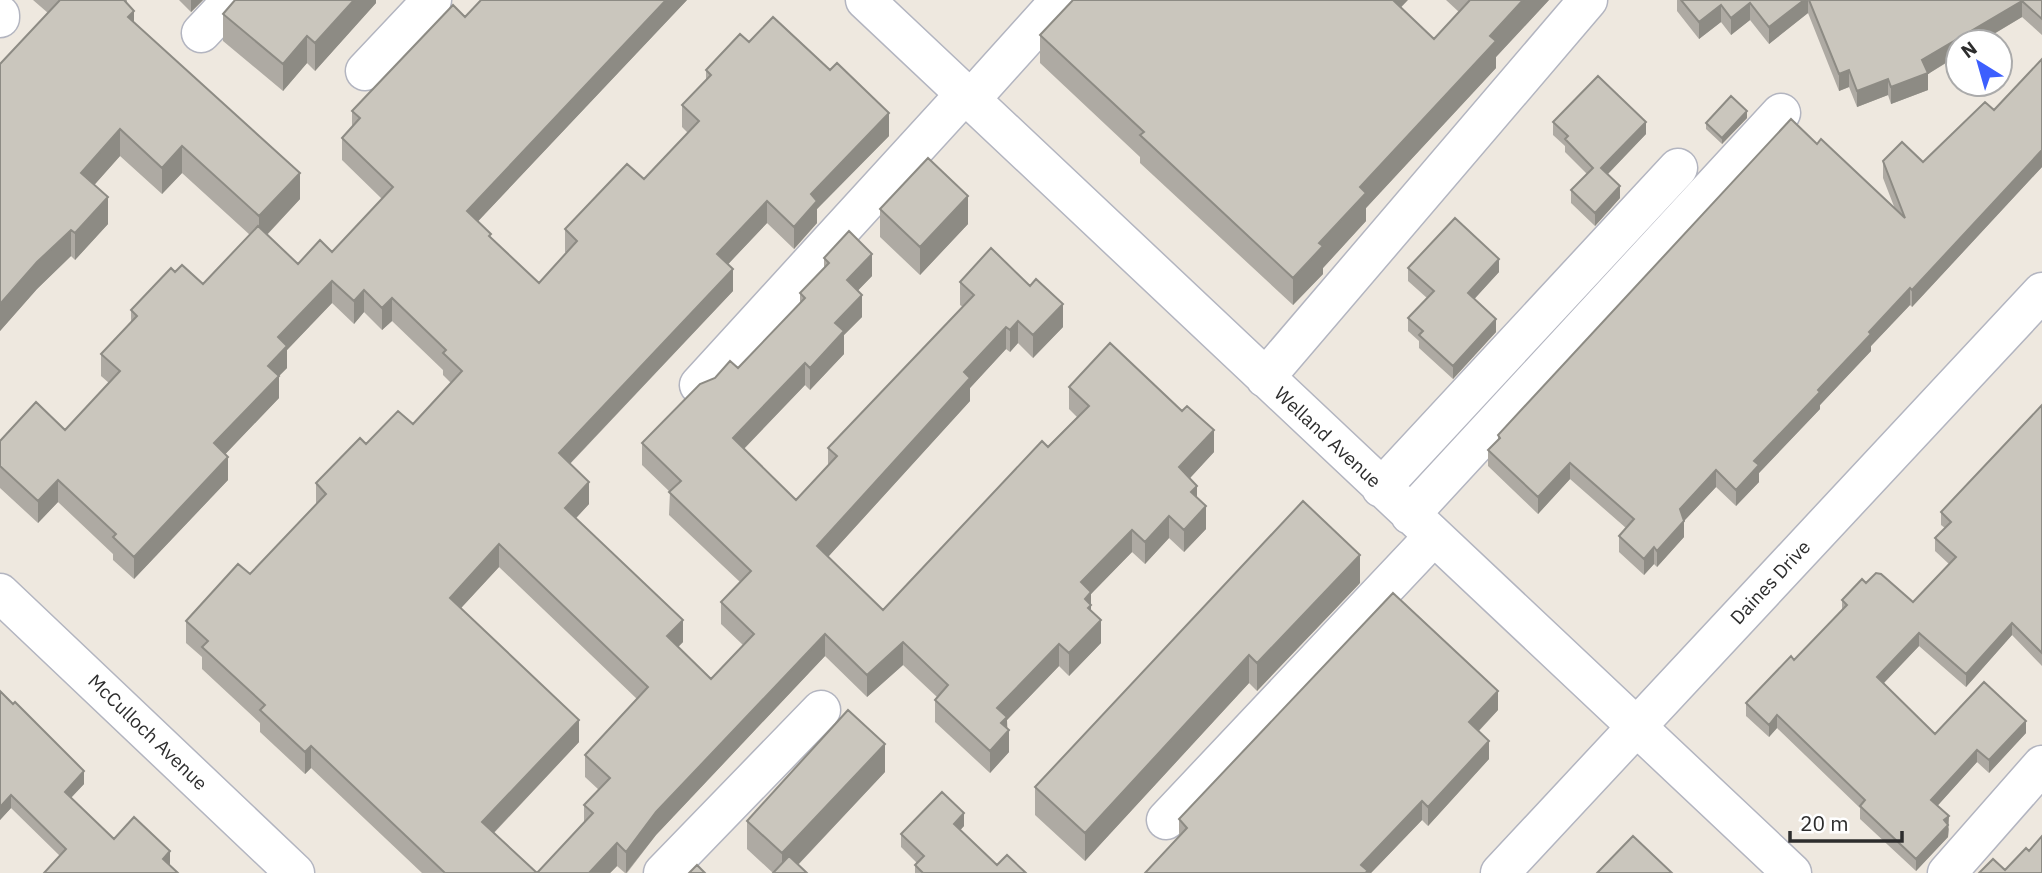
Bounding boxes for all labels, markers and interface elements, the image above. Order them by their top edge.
north arrow [1944,28,2014,98]
text: N [1956,36,1981,63]
street label: Welland Avenue [1270,381,1386,493]
street label: Daines Drive [1725,535,1815,629]
street label: McCulloch Avenue [83,669,213,795]
scale bar [1790,800,1902,844]
text: 20 m [1800,809,1849,837]

